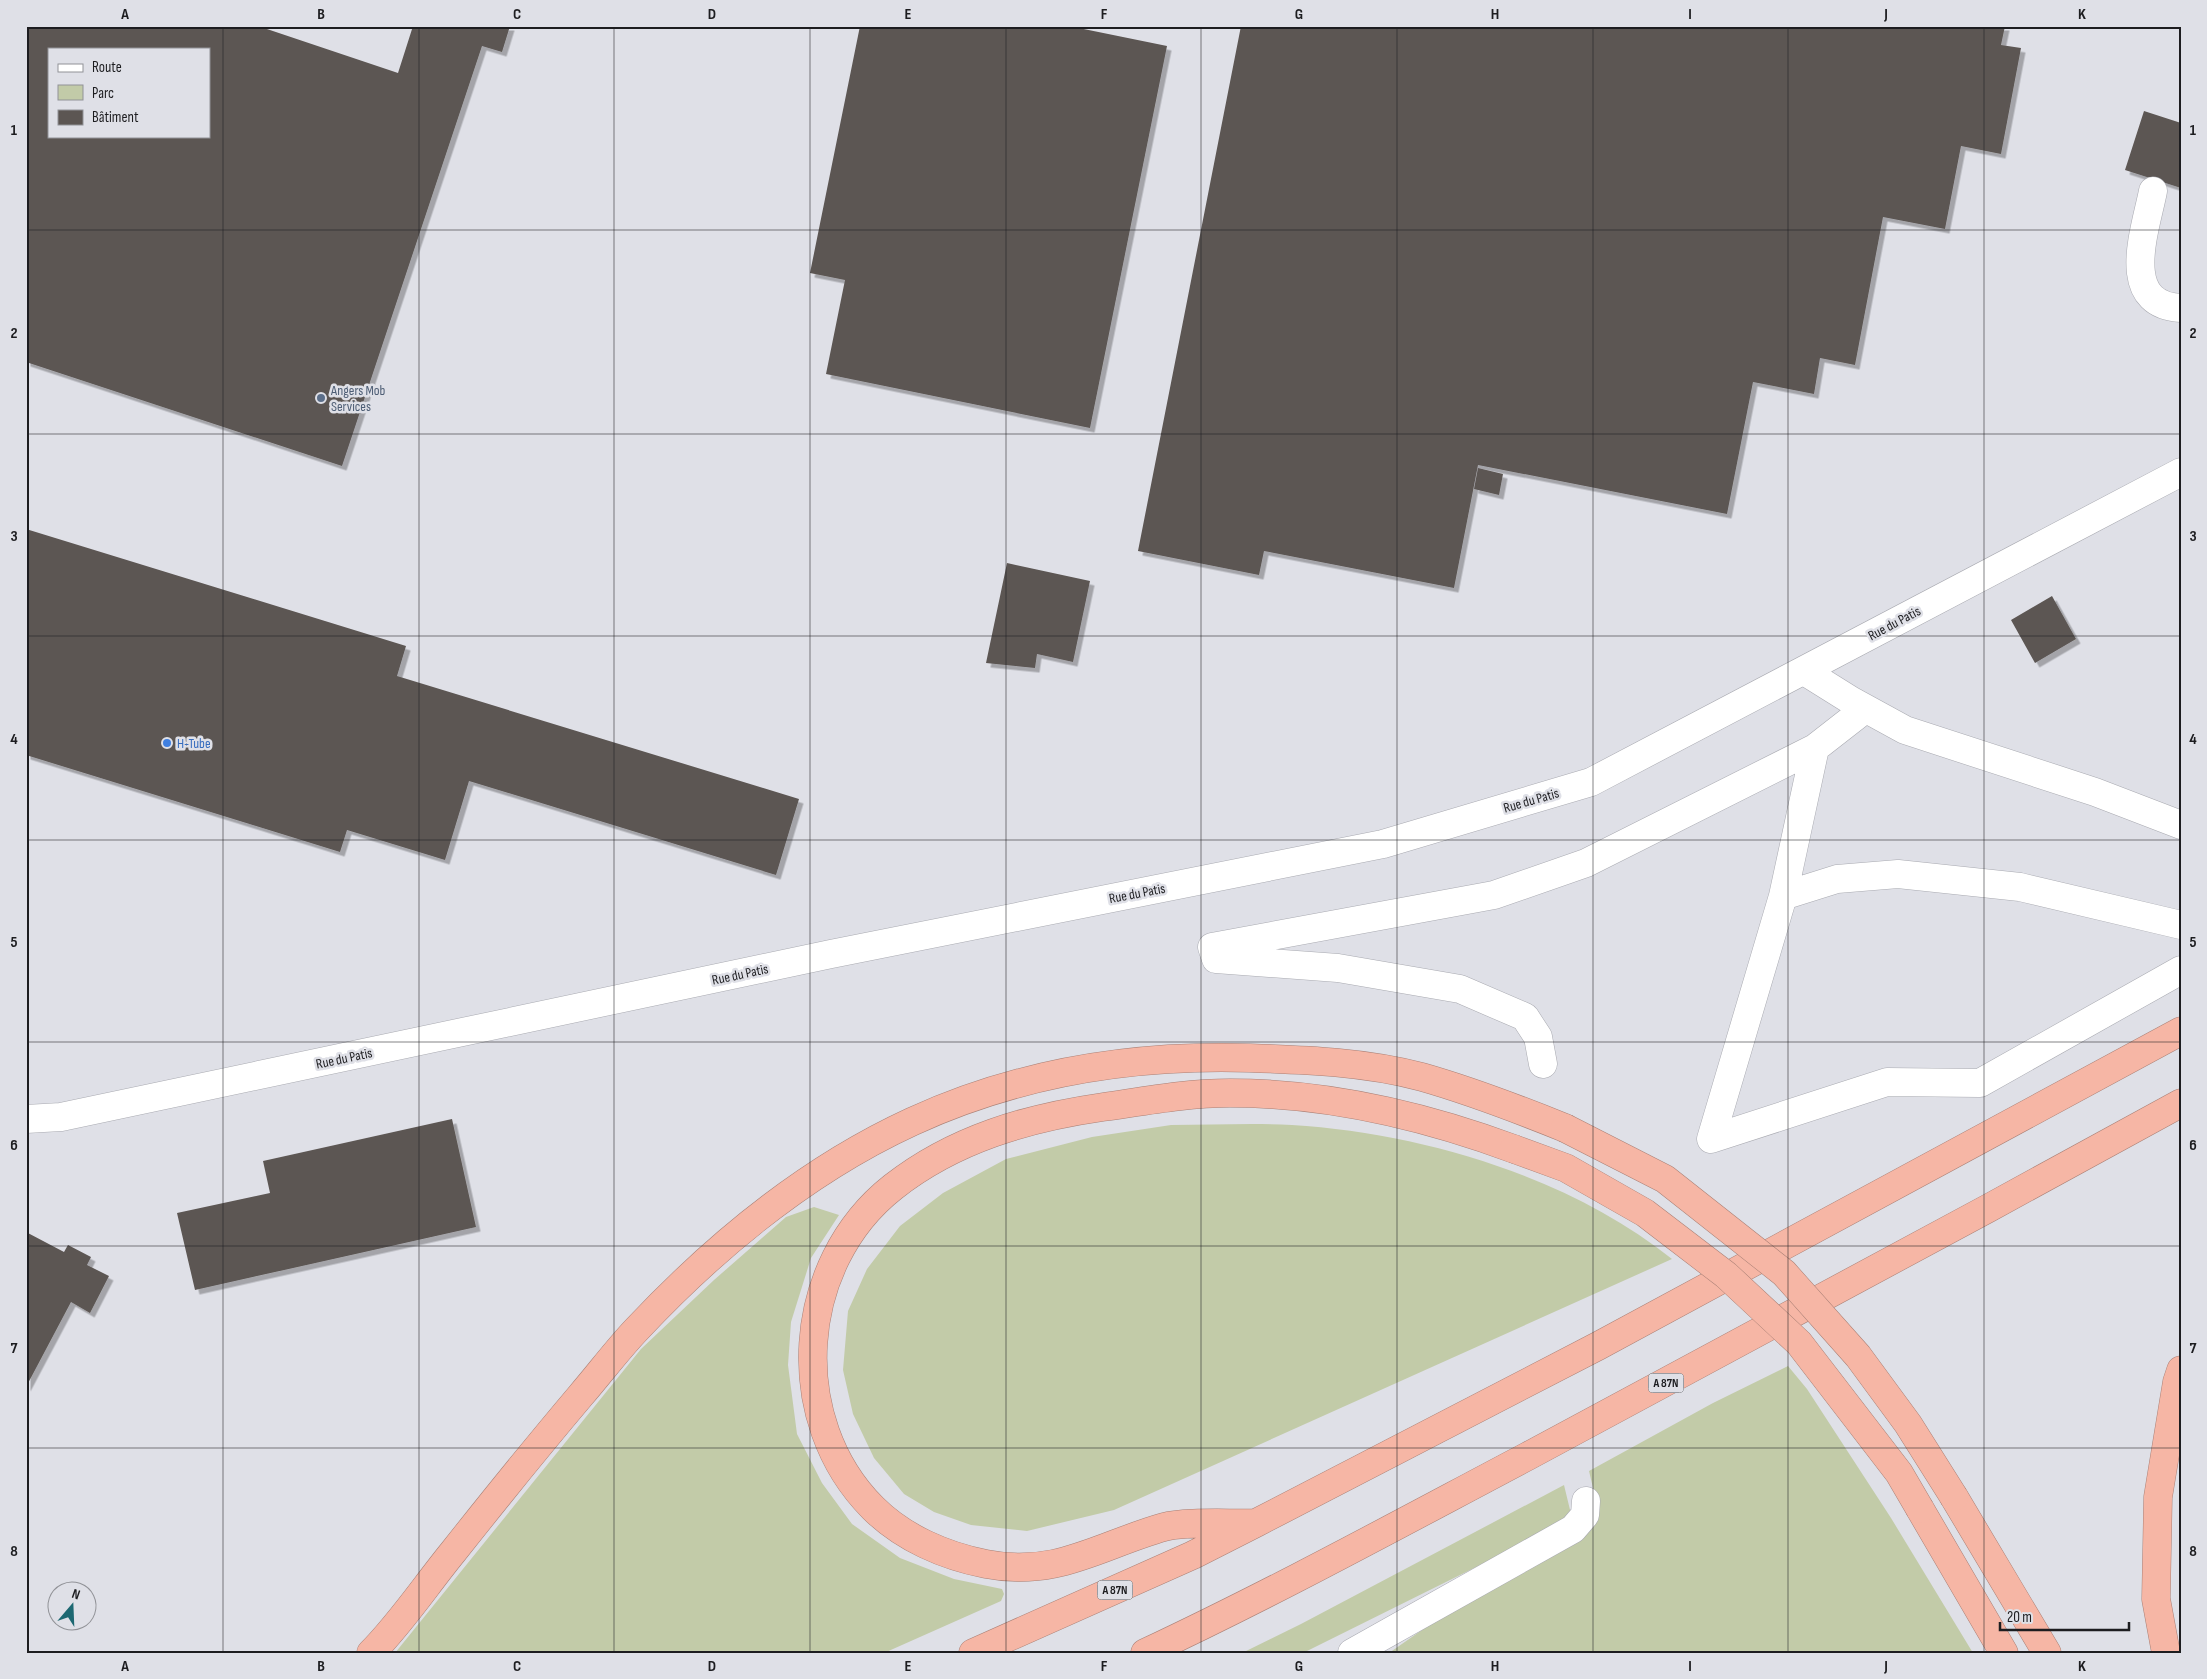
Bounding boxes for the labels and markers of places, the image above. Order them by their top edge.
place label: Angers Mob Services [330,382,386,415]
marker: Angers Mob Services [315,392,327,404]
place label: H-Tube [177,735,211,752]
marker: H-Tube [161,737,173,749]

